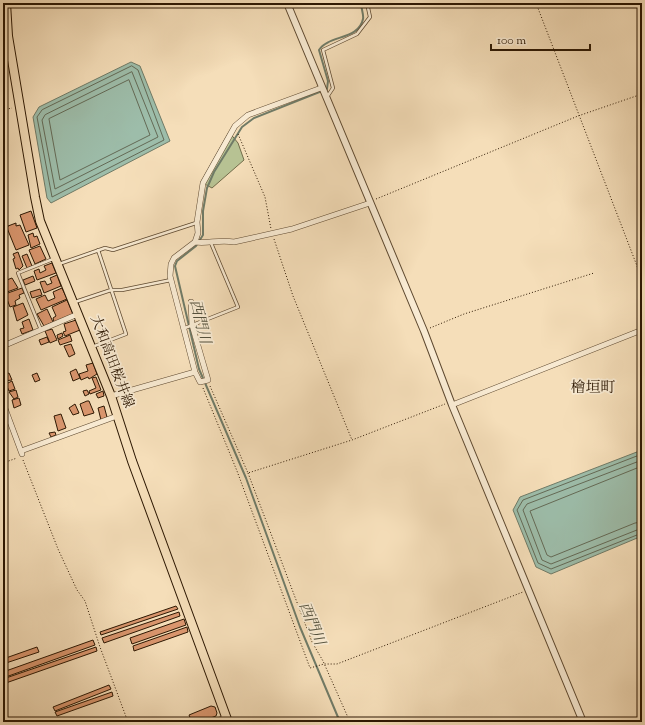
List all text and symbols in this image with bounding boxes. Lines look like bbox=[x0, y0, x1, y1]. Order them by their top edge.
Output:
scale bar bbox=[491, 26, 590, 52]
text: 100 m bbox=[497, 32, 526, 50]
water label: 西門川 bbox=[183, 298, 215, 348]
street label: 大和高田桜井線 bbox=[84, 313, 138, 411]
district label: 檜垣町 bbox=[570, 378, 616, 399]
water label: 西門川 bbox=[293, 599, 330, 651]

